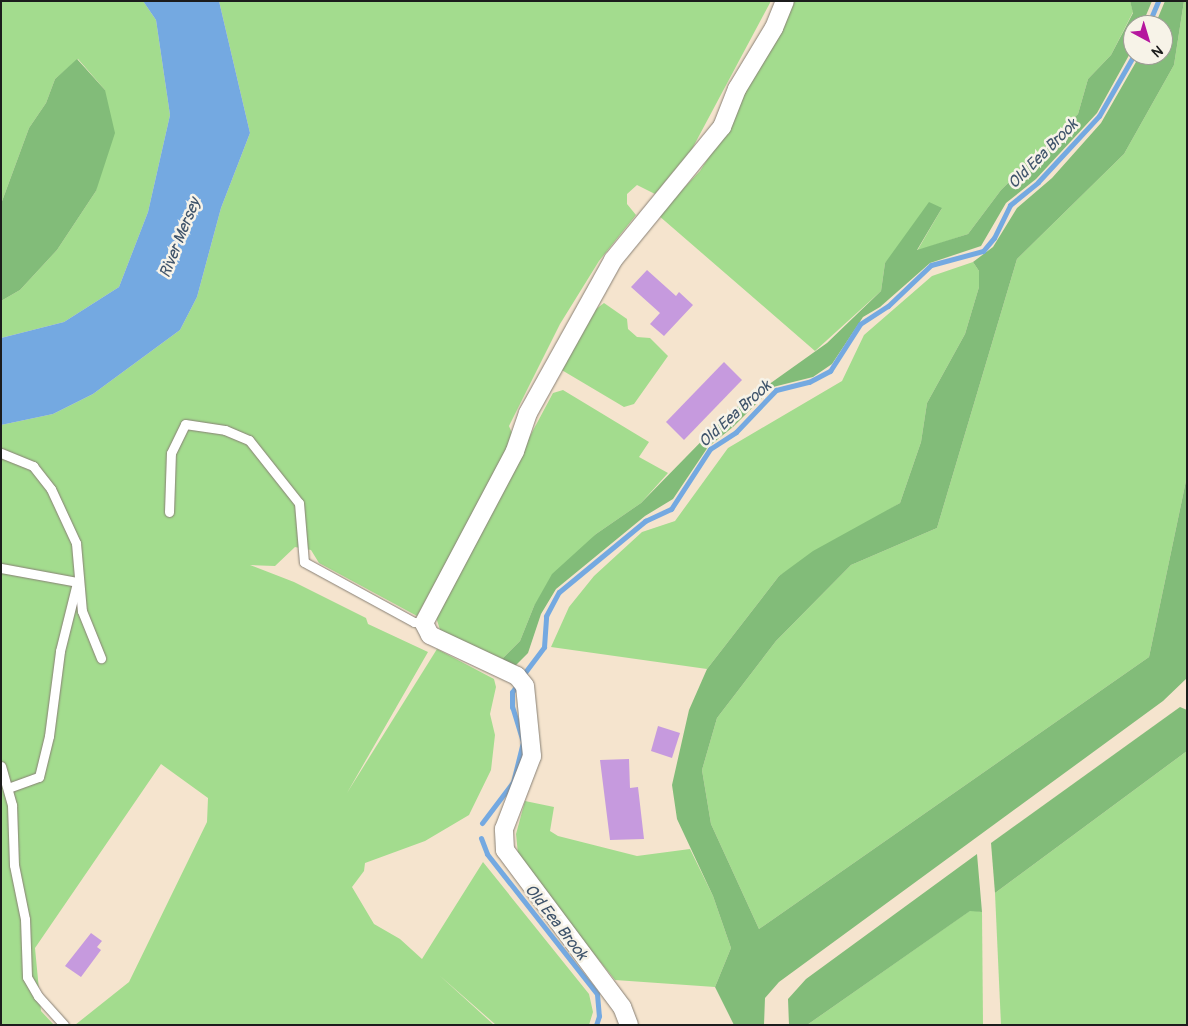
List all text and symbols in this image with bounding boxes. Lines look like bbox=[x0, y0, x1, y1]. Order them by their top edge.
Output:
north arrow bbox=[1123, 15, 1173, 65]
text: N bbox=[1148, 42, 1166, 61]
water label: Old Eea Brook bbox=[1004, 115, 1082, 193]
water label: River Mersey bbox=[155, 196, 205, 280]
water label: Old Eea Brook bbox=[695, 377, 775, 451]
water label: Old Eea Brook bbox=[521, 880, 591, 964]

